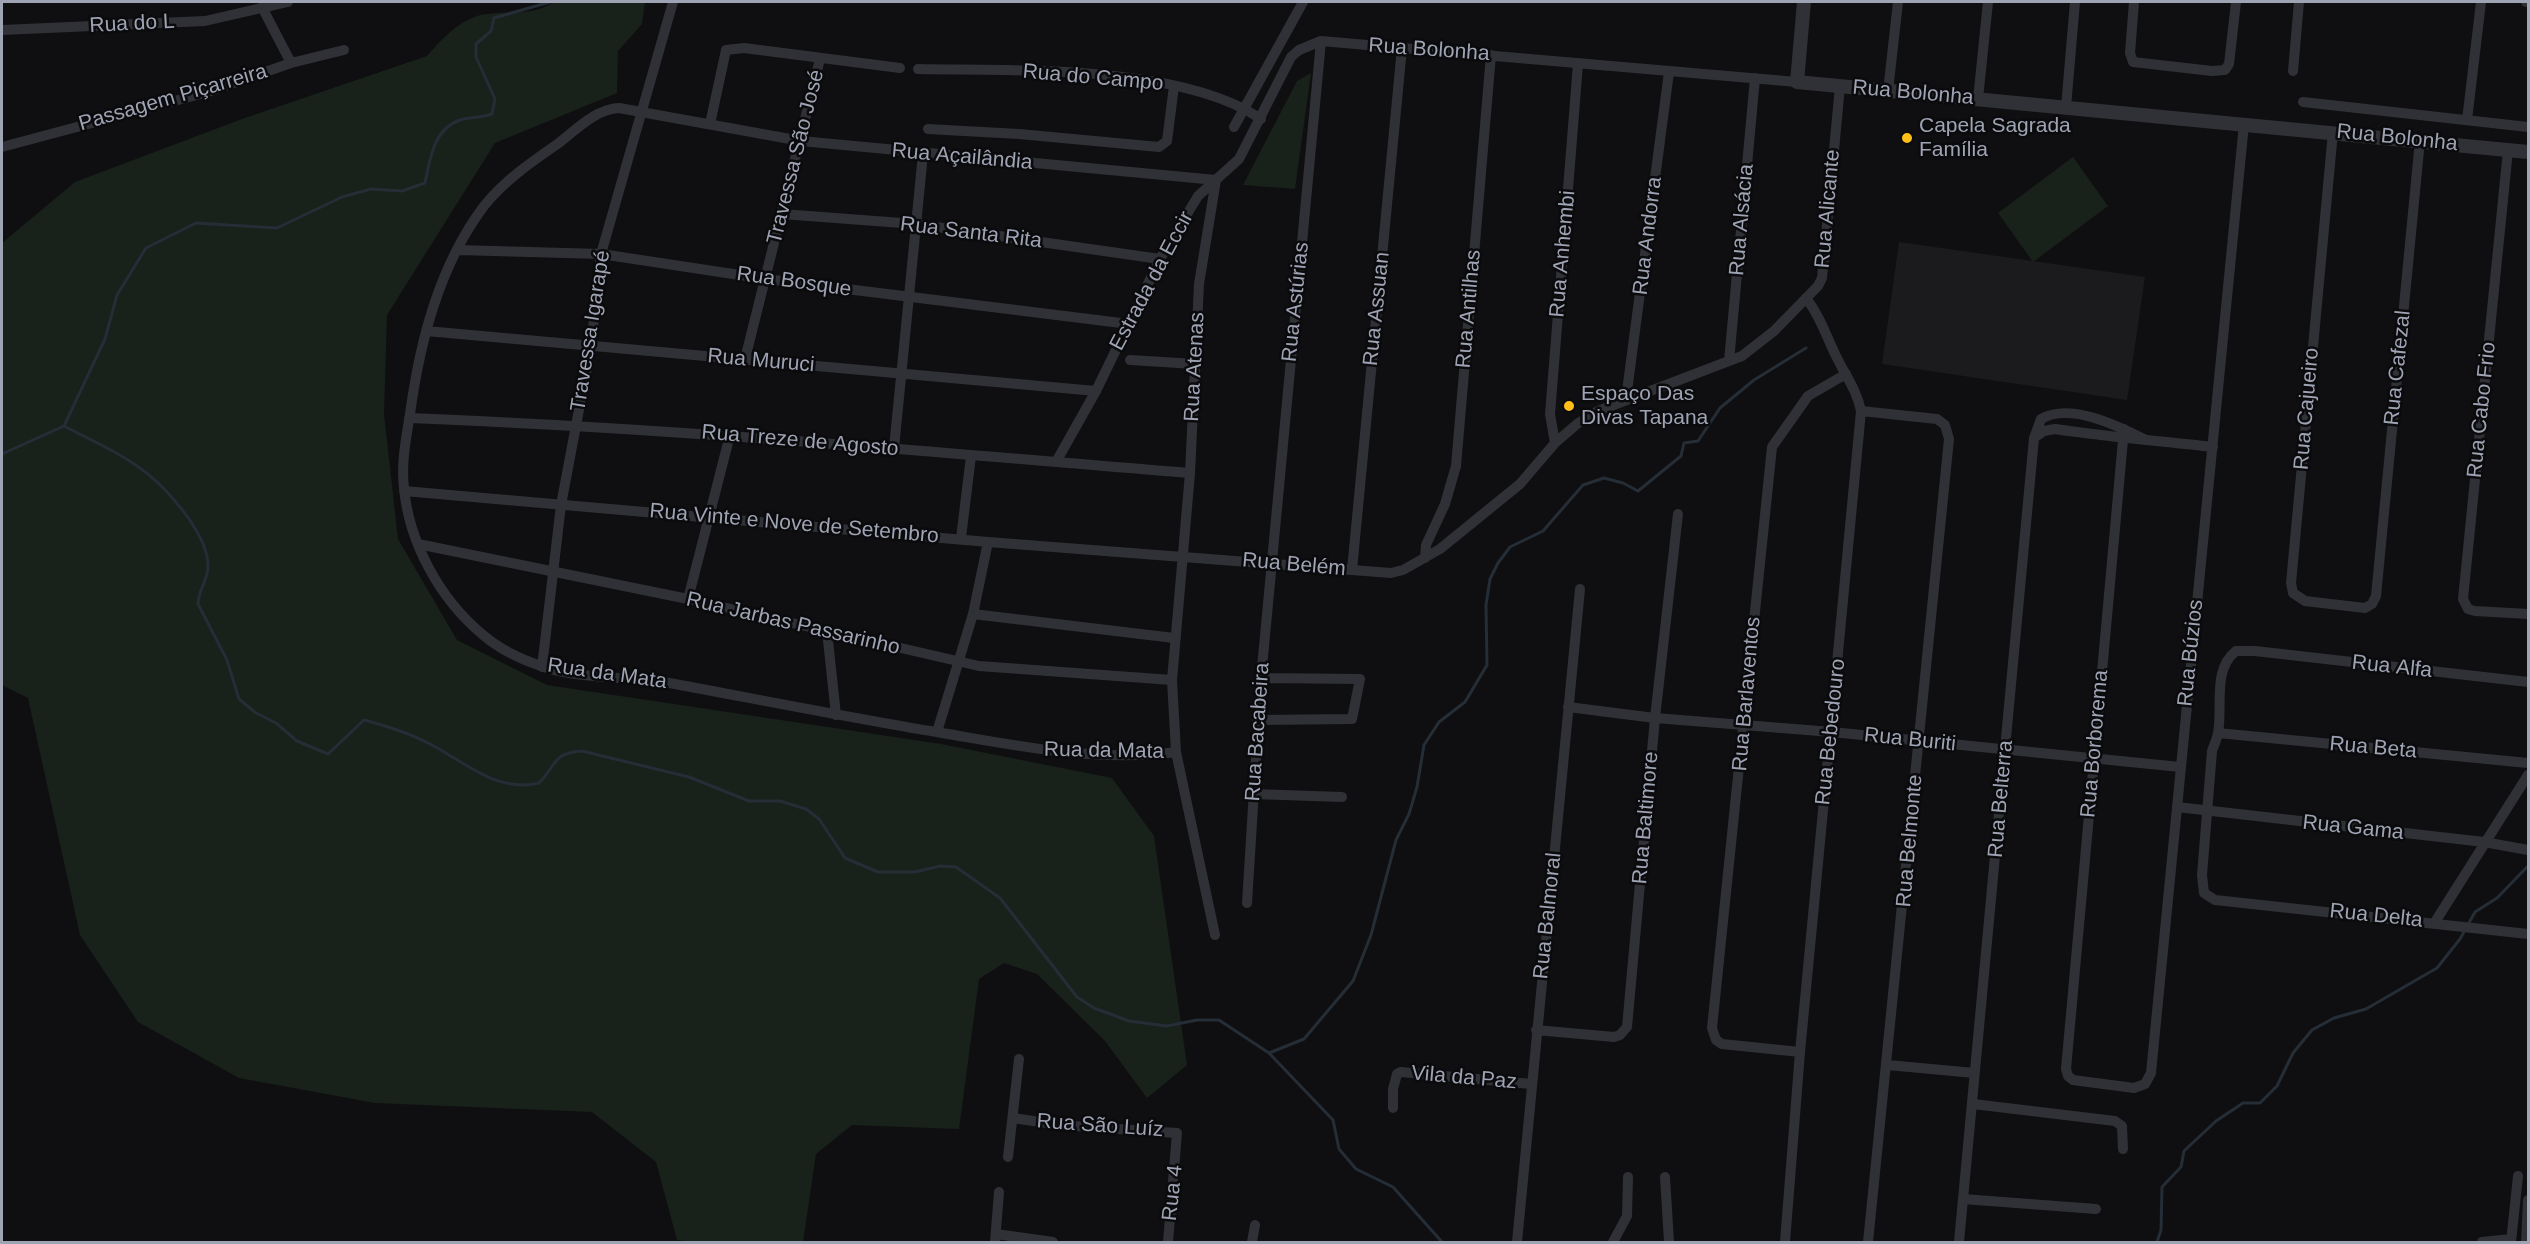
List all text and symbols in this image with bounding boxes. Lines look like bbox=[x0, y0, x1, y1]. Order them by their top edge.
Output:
street label: Rua do L bbox=[89, 9, 175, 39]
street label: Rua Bolonha bbox=[1368, 33, 1490, 67]
street label: Passagem Piçarreira bbox=[76, 59, 270, 137]
street label: Rua do Campo bbox=[1022, 59, 1164, 97]
street label: Travessa São José bbox=[762, 67, 830, 247]
street label: Rua Bolonha bbox=[1851, 75, 1975, 111]
place label: Capela Sagrada Família bbox=[1919, 113, 2071, 163]
street label: Rua Bolonha bbox=[2335, 119, 2459, 157]
marker: Capela Sagrada Família bbox=[1900, 131, 1914, 145]
street label: Rua Açailândia bbox=[891, 138, 1033, 176]
street label: Rua Alicante bbox=[1810, 149, 1846, 269]
street label: Rua Alsácia bbox=[1725, 163, 1759, 277]
street label: Rua Andorra bbox=[1628, 175, 1668, 297]
street label: Rua Anhembi bbox=[1545, 190, 1581, 318]
street label: Estrada da Eccir bbox=[1105, 207, 1199, 355]
street label: Rua Santa Rita bbox=[899, 212, 1043, 254]
street label: Rua Astúrias bbox=[1277, 241, 1315, 363]
street label: Travessa Igarapé bbox=[566, 249, 616, 413]
street label: Rua Antilhas bbox=[1451, 249, 1487, 369]
street label: Rua Assuan bbox=[1358, 251, 1396, 367]
street label: Rua Bosque bbox=[735, 261, 853, 303]
street label: Rua Cafezal bbox=[2379, 309, 2417, 427]
street label: Rua Atenas bbox=[1180, 312, 1210, 422]
street label: Rua Cabo Frio bbox=[2462, 341, 2502, 479]
street label: Rua Muruci bbox=[706, 344, 816, 378]
street label: Rua Cajueiro bbox=[2289, 347, 2325, 471]
place label: Espaço Das Divas Tapana bbox=[1581, 381, 1708, 431]
marker: Espaço Das Divas Tapana bbox=[1562, 399, 1576, 413]
street label: Rua Treze de Agosto bbox=[700, 420, 900, 462]
street label: Rua Vinte e Nove de Setembro bbox=[648, 499, 940, 549]
street label: Rua Belém bbox=[1241, 548, 1347, 582]
street label: Rua Jarbas Passarinho bbox=[684, 587, 902, 661]
street label: Rua Búzios bbox=[2173, 598, 2209, 708]
street label: Rua Barlaventos bbox=[1728, 616, 1766, 772]
street label: Rua Alfa bbox=[2351, 650, 2433, 684]
street label: Rua da Mata bbox=[546, 653, 668, 695]
street label: Rua Bebedouro bbox=[1811, 658, 1851, 806]
street label: Rua Bacabeira bbox=[1241, 662, 1275, 802]
street label: Rua Borborema bbox=[2076, 669, 2114, 819]
street label: Rua Buriti bbox=[1863, 723, 1957, 757]
street label: Rua Beta bbox=[2328, 732, 2418, 764]
street label: Rua da Mata bbox=[1044, 737, 1164, 765]
street label: Rua Belterra bbox=[1983, 739, 2019, 859]
street label: Rua Baltimore bbox=[1628, 751, 1664, 885]
street label: Rua Belmonte bbox=[1892, 774, 1928, 908]
street label: Rua Gama bbox=[2301, 810, 2405, 846]
street label: Rua Balmoral bbox=[1529, 851, 1567, 981]
street label: Rua Delta bbox=[2328, 899, 2424, 933]
street label: Vila da Paz bbox=[1410, 1061, 1518, 1095]
street label: Rua São Luíz bbox=[1036, 1109, 1164, 1143]
street label: Rua 4 bbox=[1158, 1164, 1188, 1222]

